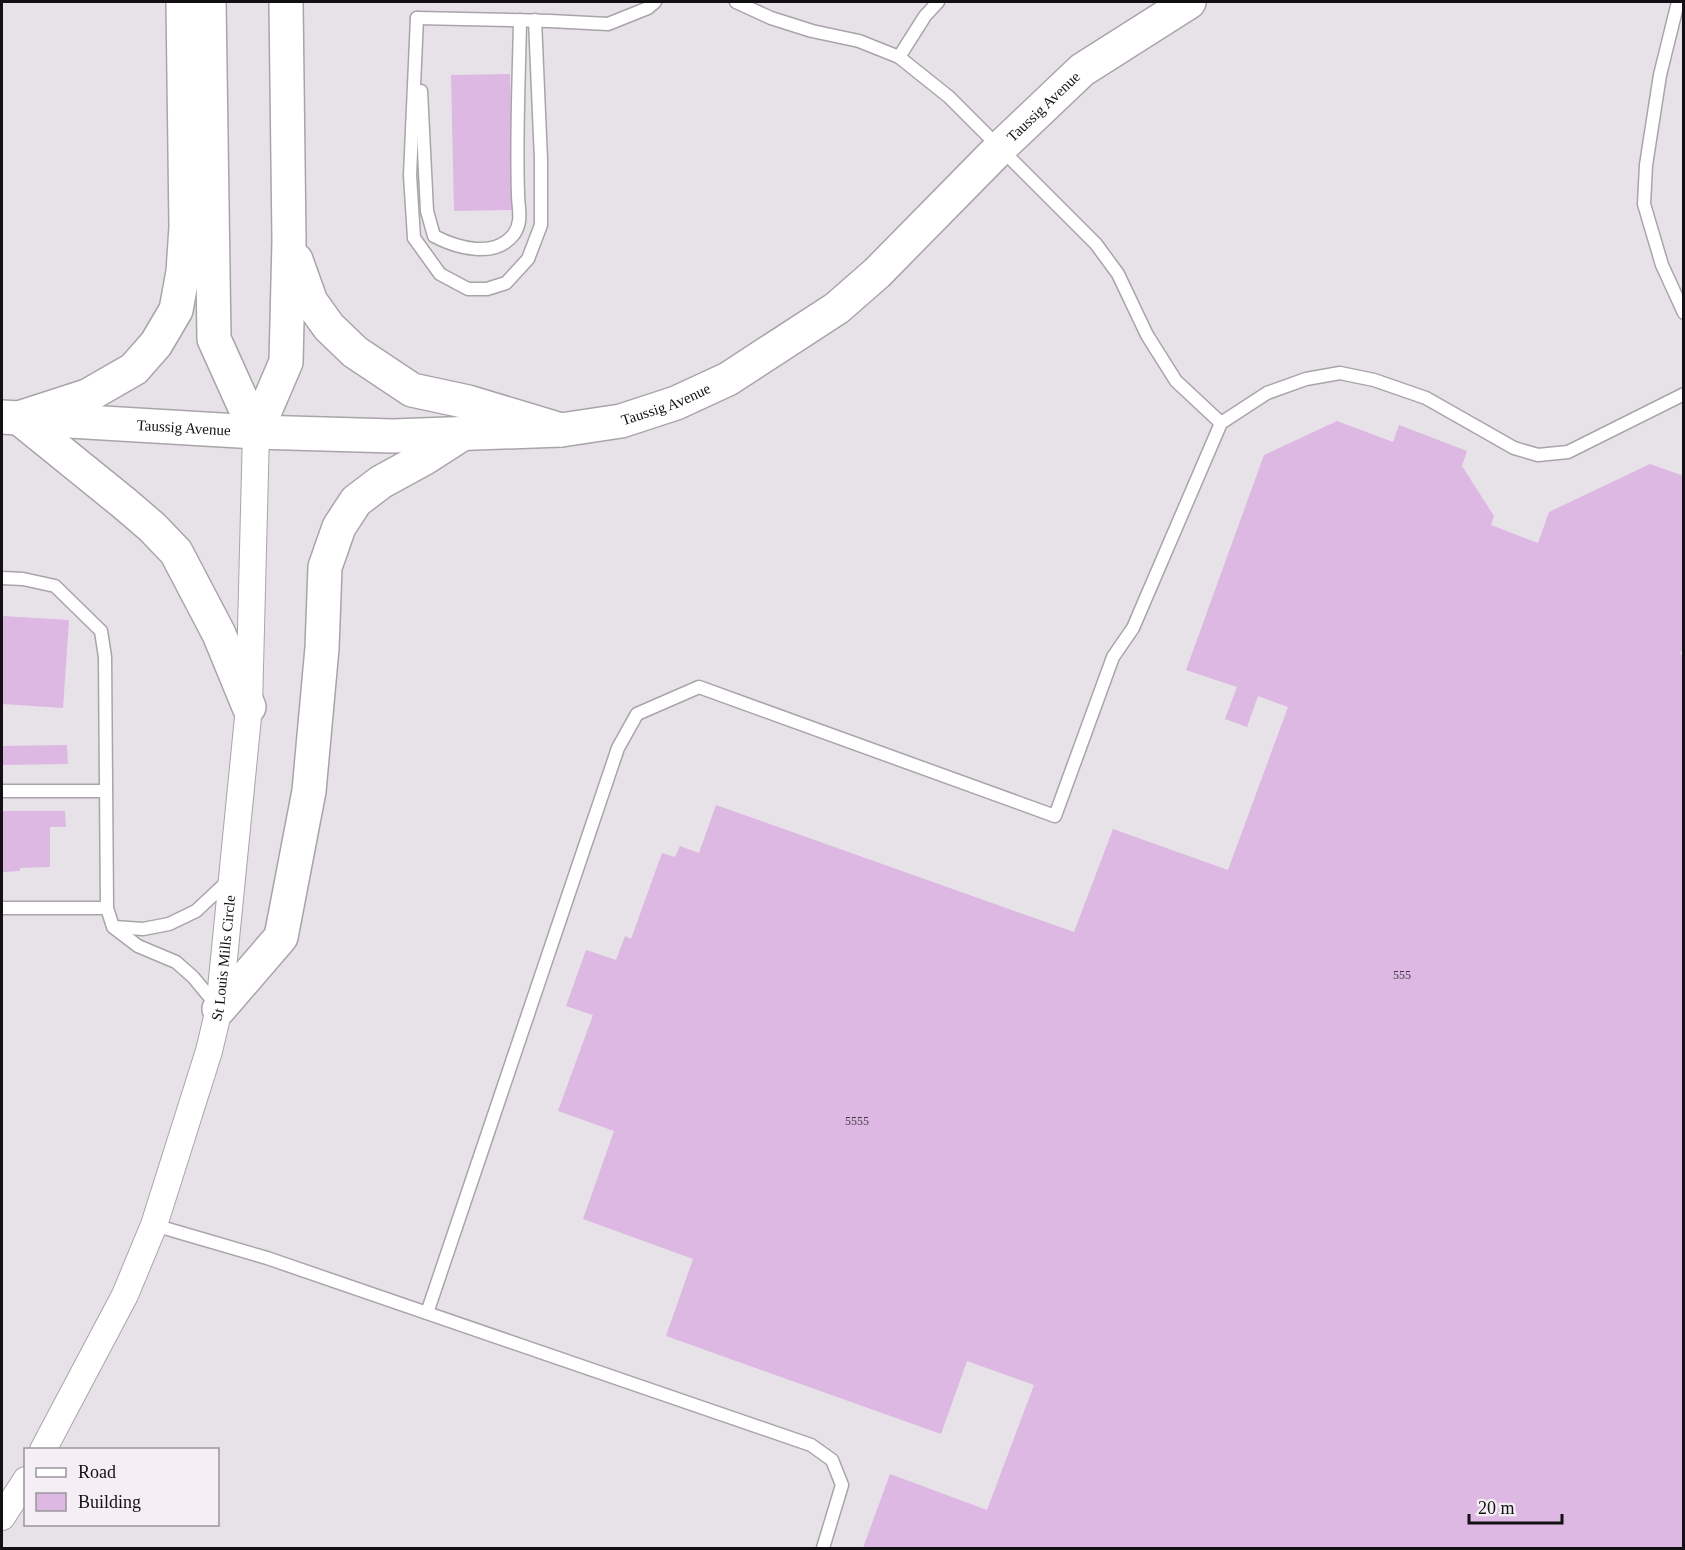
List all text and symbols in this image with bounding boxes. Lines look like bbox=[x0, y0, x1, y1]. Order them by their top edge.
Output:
street label: Taussig Avenue bbox=[1004, 68, 1083, 145]
street label: Taussig Avenue bbox=[619, 380, 713, 428]
street label: Taussig Avenue bbox=[136, 417, 231, 439]
street label: St Louis Mills Circle bbox=[208, 894, 238, 1022]
house number: 555 bbox=[1393, 968, 1411, 982]
house number: 5555 bbox=[845, 1114, 869, 1128]
legend bbox=[24, 1448, 219, 1526]
text: Road bbox=[78, 1462, 116, 1482]
scale bar bbox=[1469, 1487, 1562, 1525]
text: Building bbox=[78, 1492, 141, 1512]
text: 20 m bbox=[1478, 1498, 1515, 1518]

